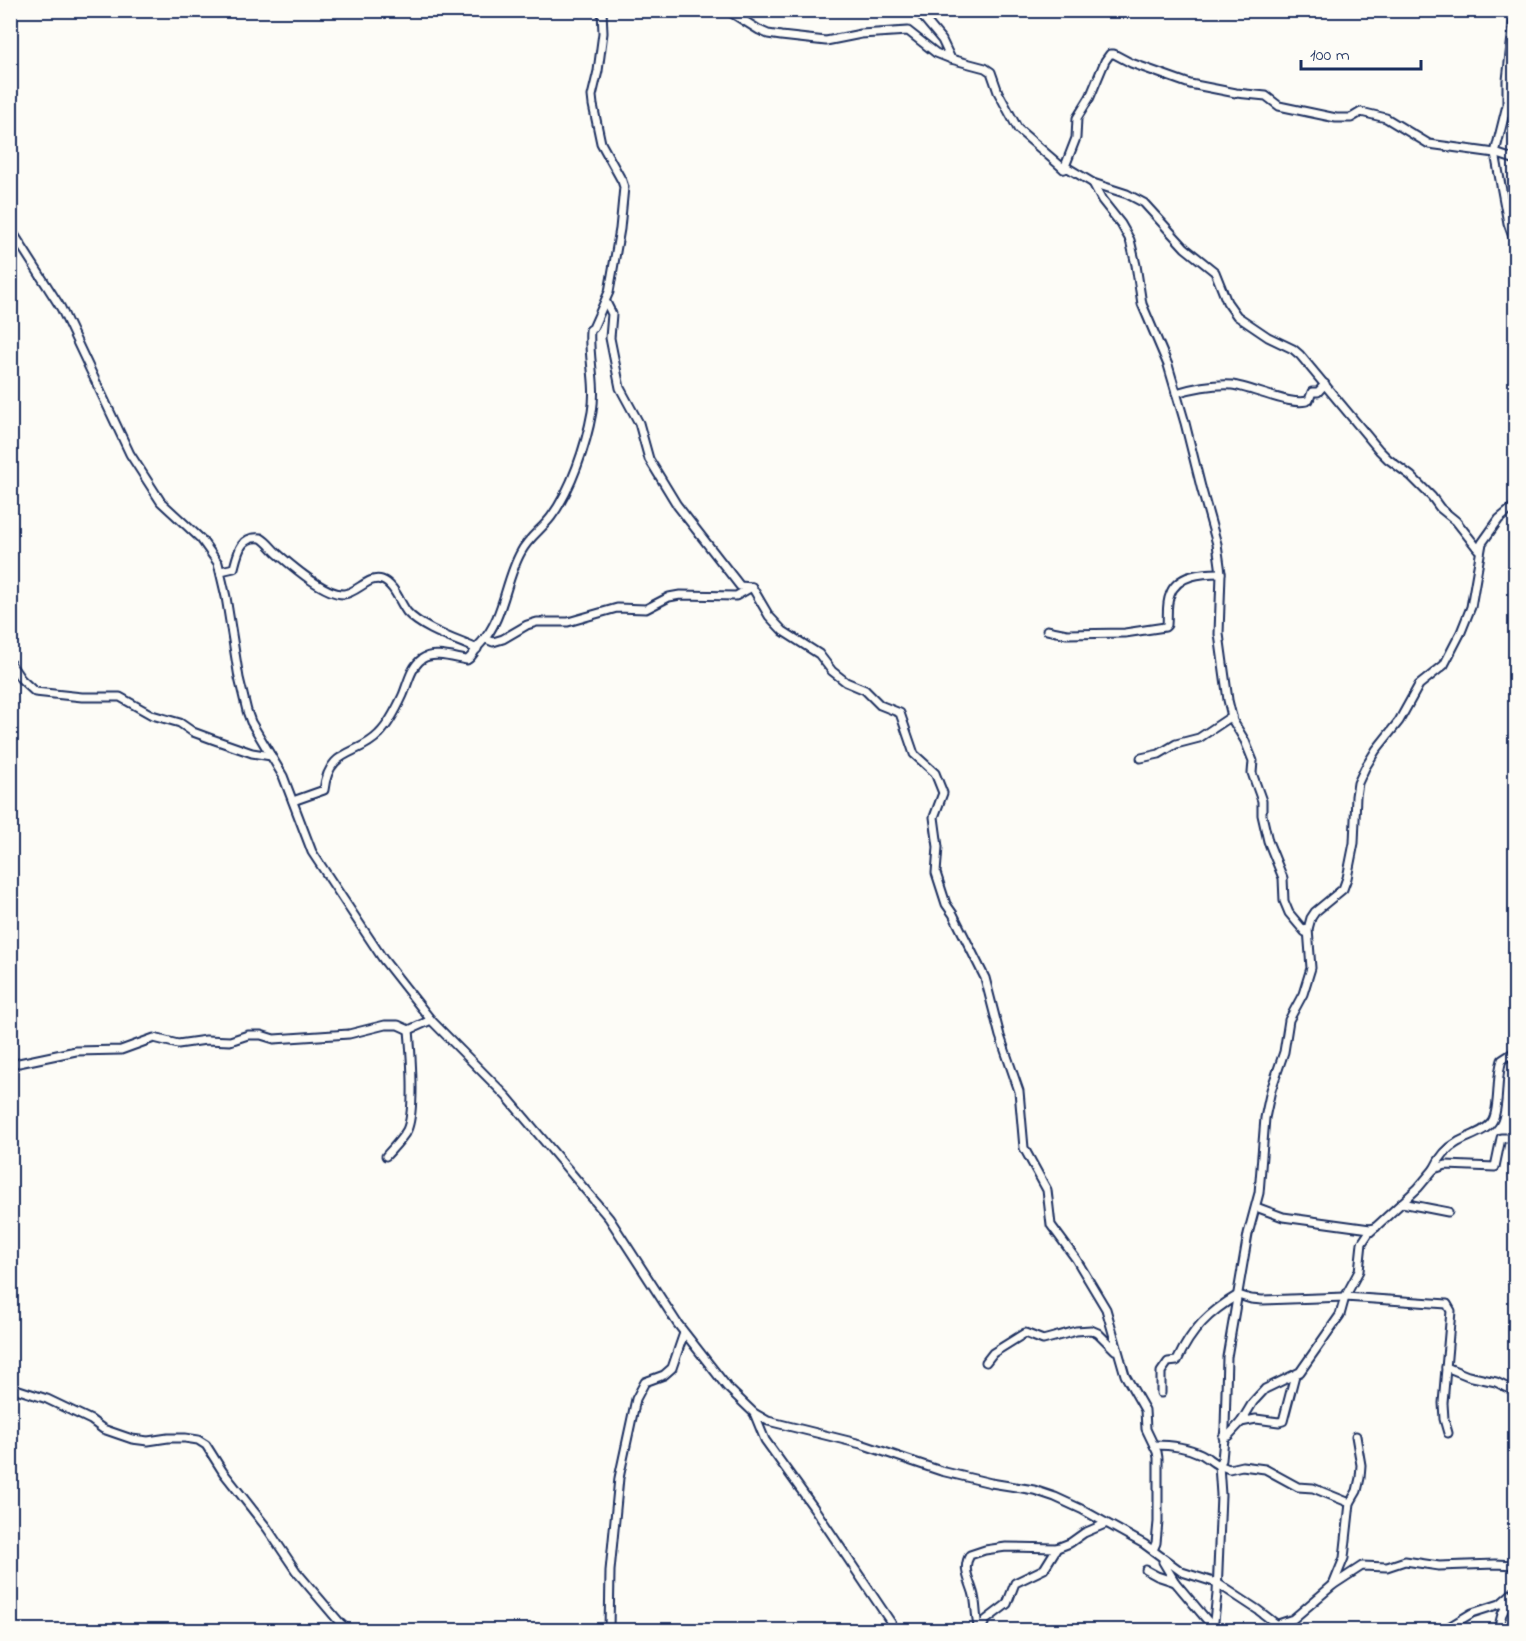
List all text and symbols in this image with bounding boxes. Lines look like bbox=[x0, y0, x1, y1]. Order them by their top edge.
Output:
scale bar bbox=[1301, 33, 1421, 71]
text: 100 m bbox=[1310, 43, 1350, 69]

